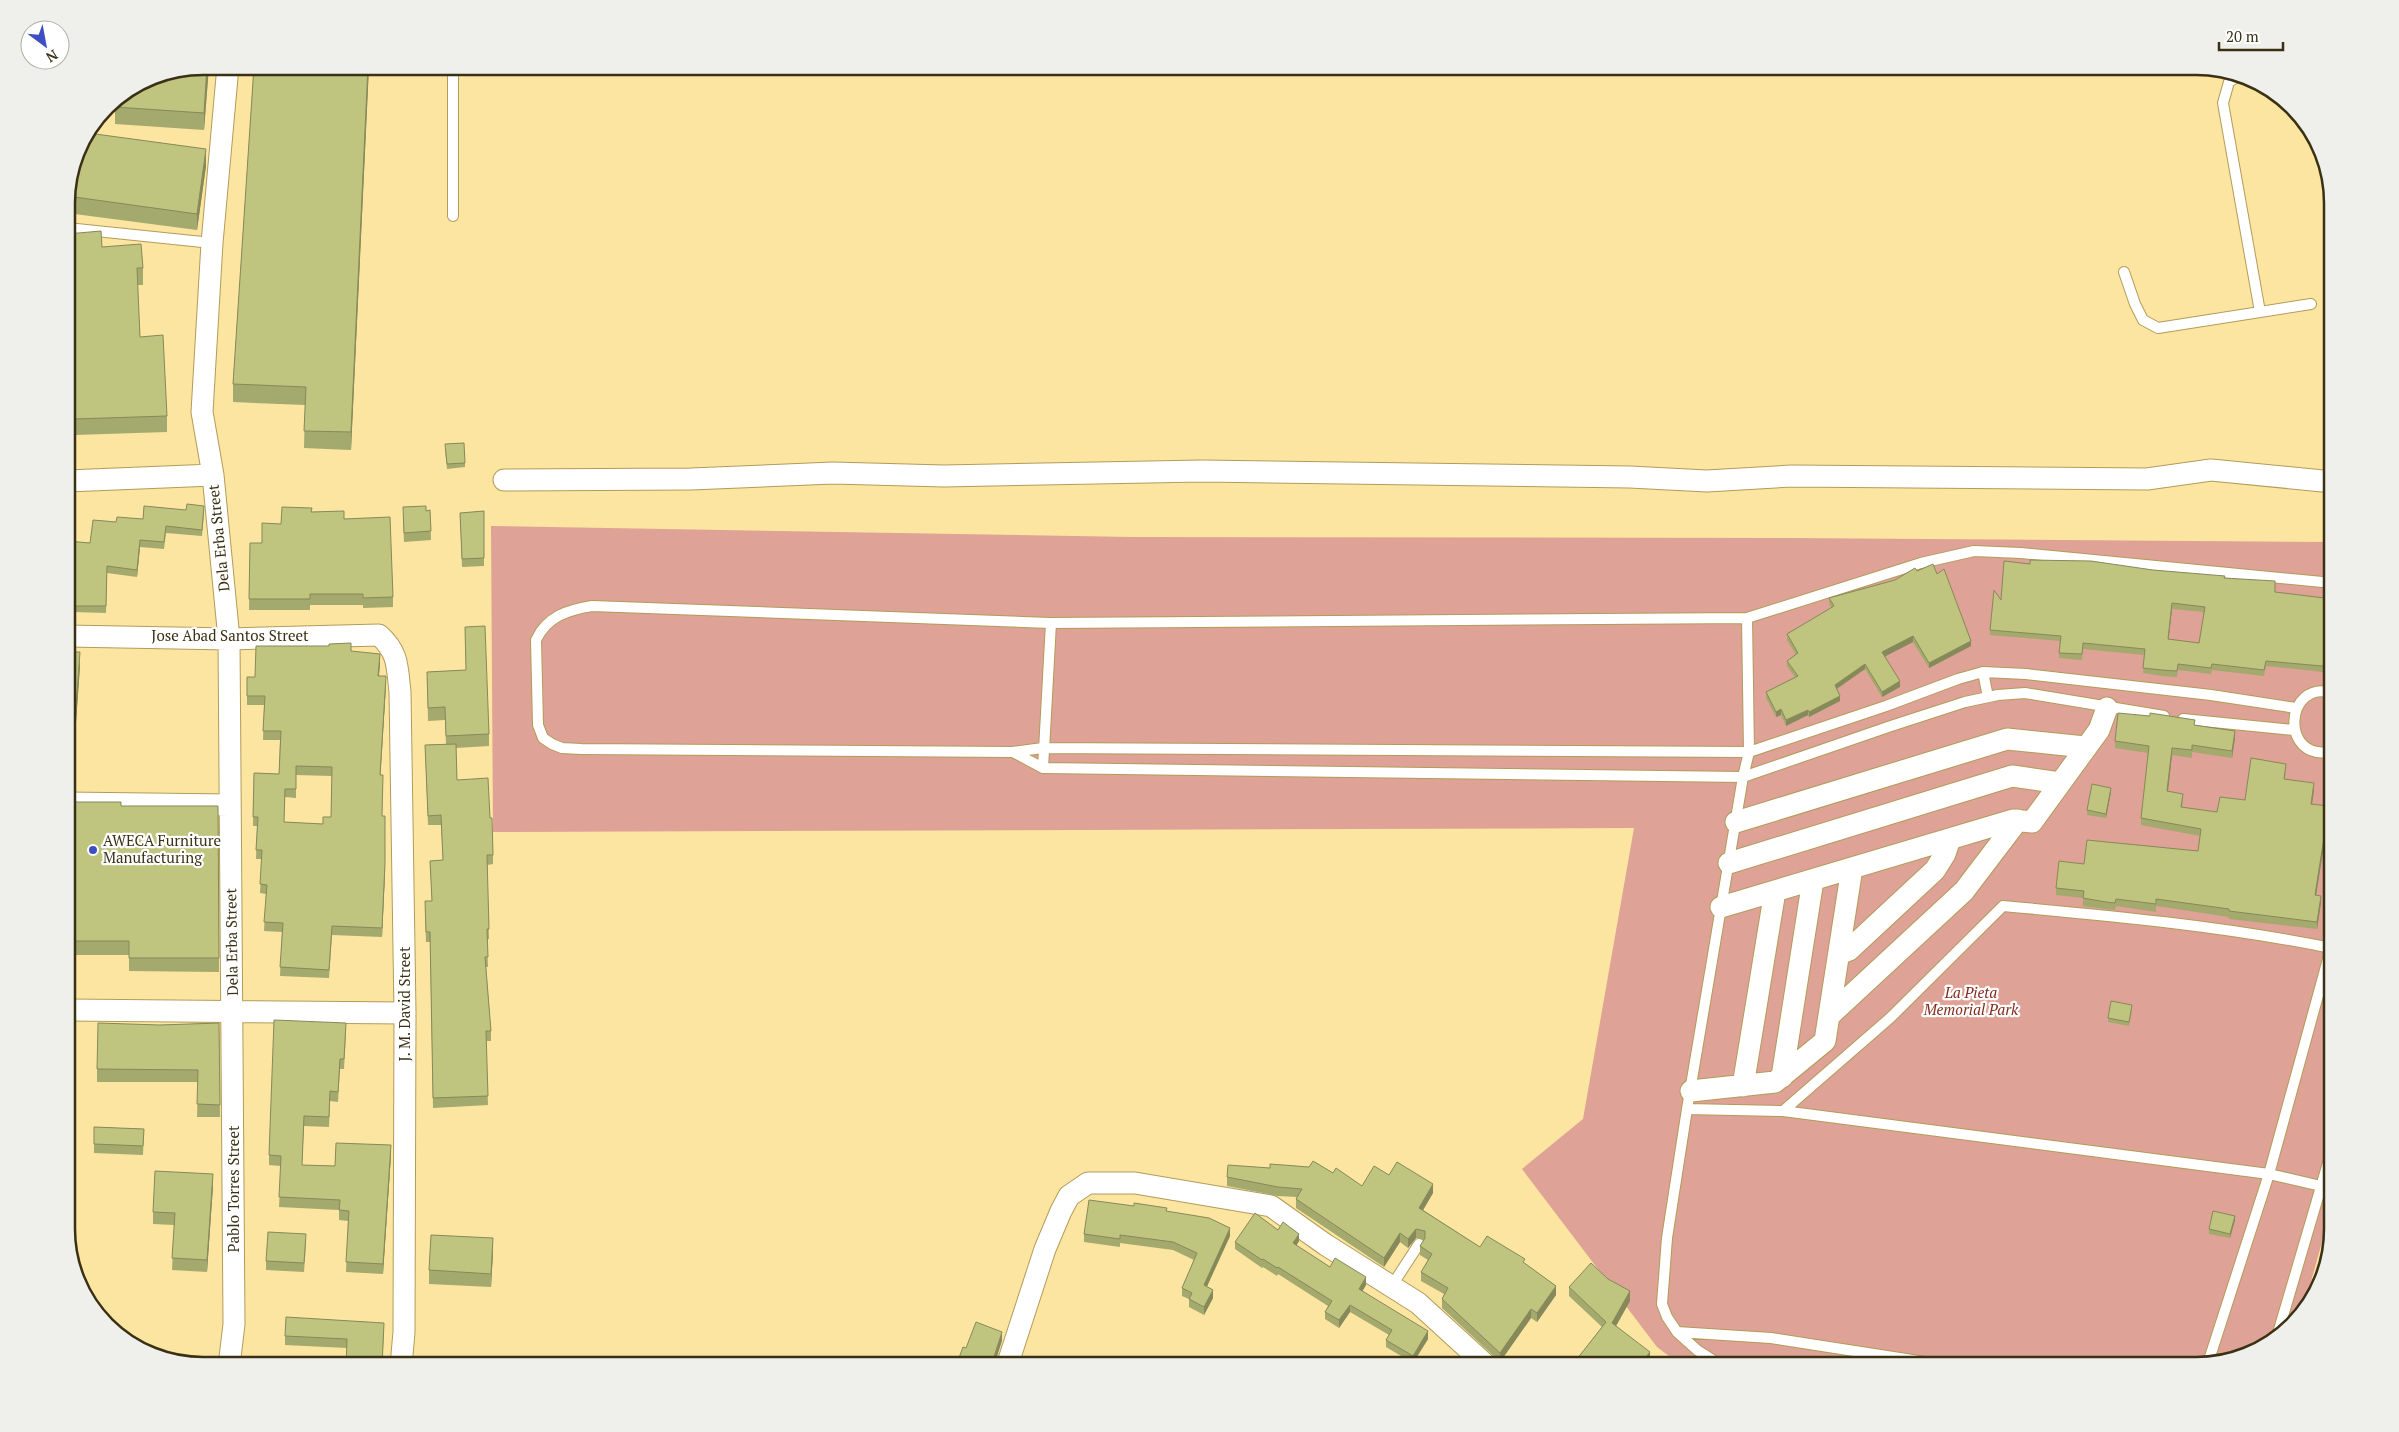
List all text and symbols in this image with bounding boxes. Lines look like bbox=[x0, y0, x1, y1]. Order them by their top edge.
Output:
north arrow bbox=[20, 20, 70, 70]
scale bar bbox=[2219, 20, 2283, 52]
text: 20 m bbox=[2226, 26, 2259, 46]
text: N bbox=[42, 46, 62, 68]
street label: Dela Erba Street bbox=[202, 483, 234, 593]
street label: Jose Abad Santos Street bbox=[151, 625, 309, 645]
place label: AWECA Furniture Manufacturing bbox=[103, 830, 221, 867]
marker: AWECA Furniture Manufacturing bbox=[87, 844, 99, 856]
street label: Dela Erba Street bbox=[220, 888, 242, 996]
street label: J. M. David Street bbox=[394, 946, 414, 1061]
park label: La Pieta Memorial Park bbox=[1923, 982, 2019, 1019]
street label: Pablo Torres Street bbox=[223, 1125, 243, 1253]

